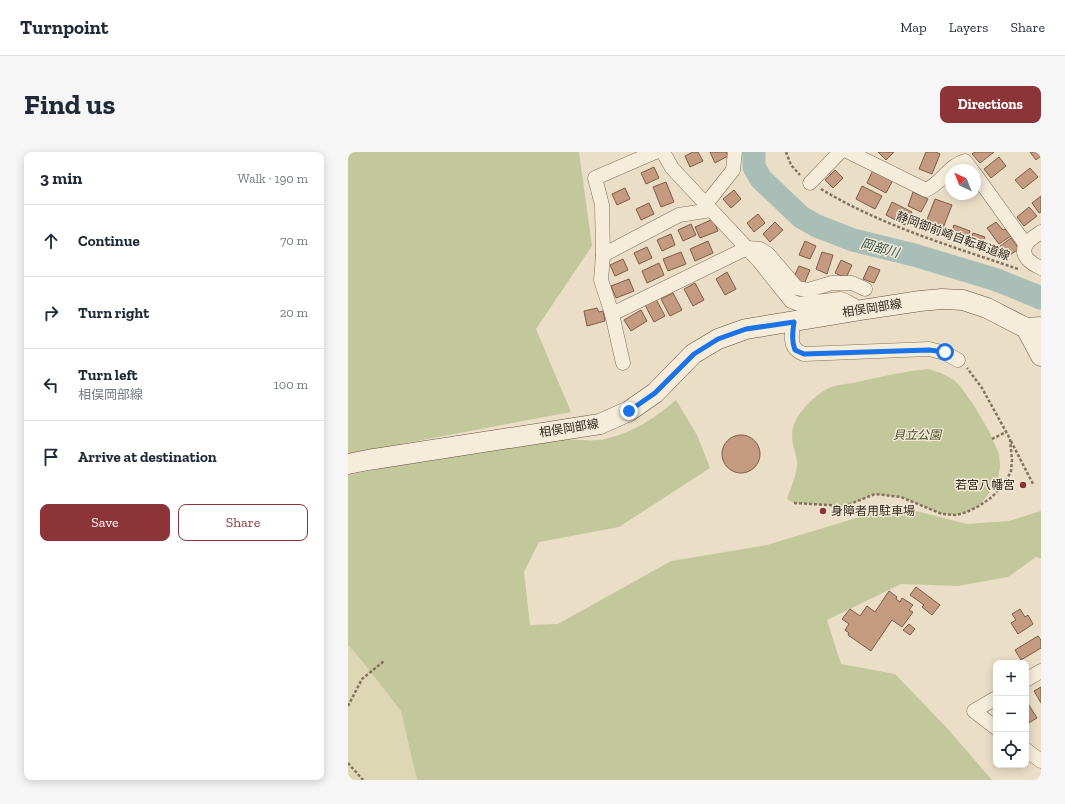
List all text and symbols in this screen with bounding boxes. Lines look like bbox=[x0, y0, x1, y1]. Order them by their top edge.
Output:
text: Turnpoint bbox=[20, 16, 108, 39]
text: Map bbox=[900, 19, 927, 36]
text: Layers bbox=[949, 19, 988, 36]
text: Share bbox=[1010, 19, 1045, 36]
button: Directions bbox=[940, 86, 1041, 123]
text: Find us bbox=[24, 88, 115, 121]
north arrow bbox=[945, 164, 981, 200]
text: 3 min bbox=[40, 168, 82, 188]
text: Walk · 190 m bbox=[238, 171, 308, 186]
street label: 静岡御前崎自転車道線 bbox=[894, 209, 1012, 263]
icon: ahead bbox=[40, 230, 62, 252]
text: Continue bbox=[78, 232, 140, 250]
text: 70 m bbox=[280, 233, 308, 248]
water label: 岡部川 bbox=[859, 236, 903, 261]
street label: 相俣岡部線 bbox=[841, 296, 903, 320]
icon: right bbox=[40, 302, 62, 324]
text: Turn right bbox=[78, 304, 149, 322]
text: 20 m bbox=[280, 305, 308, 320]
route start bbox=[936, 343, 954, 361]
text: Turn left bbox=[78, 366, 138, 384]
icon: left bbox=[40, 374, 62, 396]
text: 100 m bbox=[274, 377, 308, 392]
text: 相俣岡部線 bbox=[78, 387, 143, 402]
route end bbox=[620, 402, 638, 420]
street label: 相俣岡部線 bbox=[538, 416, 600, 440]
park label: 貝立公園 bbox=[893, 428, 943, 442]
icon: arrive bbox=[40, 446, 62, 468]
text: Arrive at destination bbox=[78, 448, 217, 466]
place label: 若宮八幡宮 bbox=[955, 478, 1015, 492]
marker: 若宮八幡宮 bbox=[1018, 480, 1028, 490]
button: Save bbox=[40, 504, 170, 541]
button: Share bbox=[178, 504, 308, 541]
place label: 身障者用駐車場 bbox=[831, 504, 915, 518]
marker: 身障者用駐車場 bbox=[818, 506, 828, 516]
map controls bbox=[993, 660, 1029, 768]
button: + bbox=[993, 660, 1029, 696]
button: − bbox=[993, 696, 1029, 732]
button: locate bbox=[993, 732, 1029, 768]

